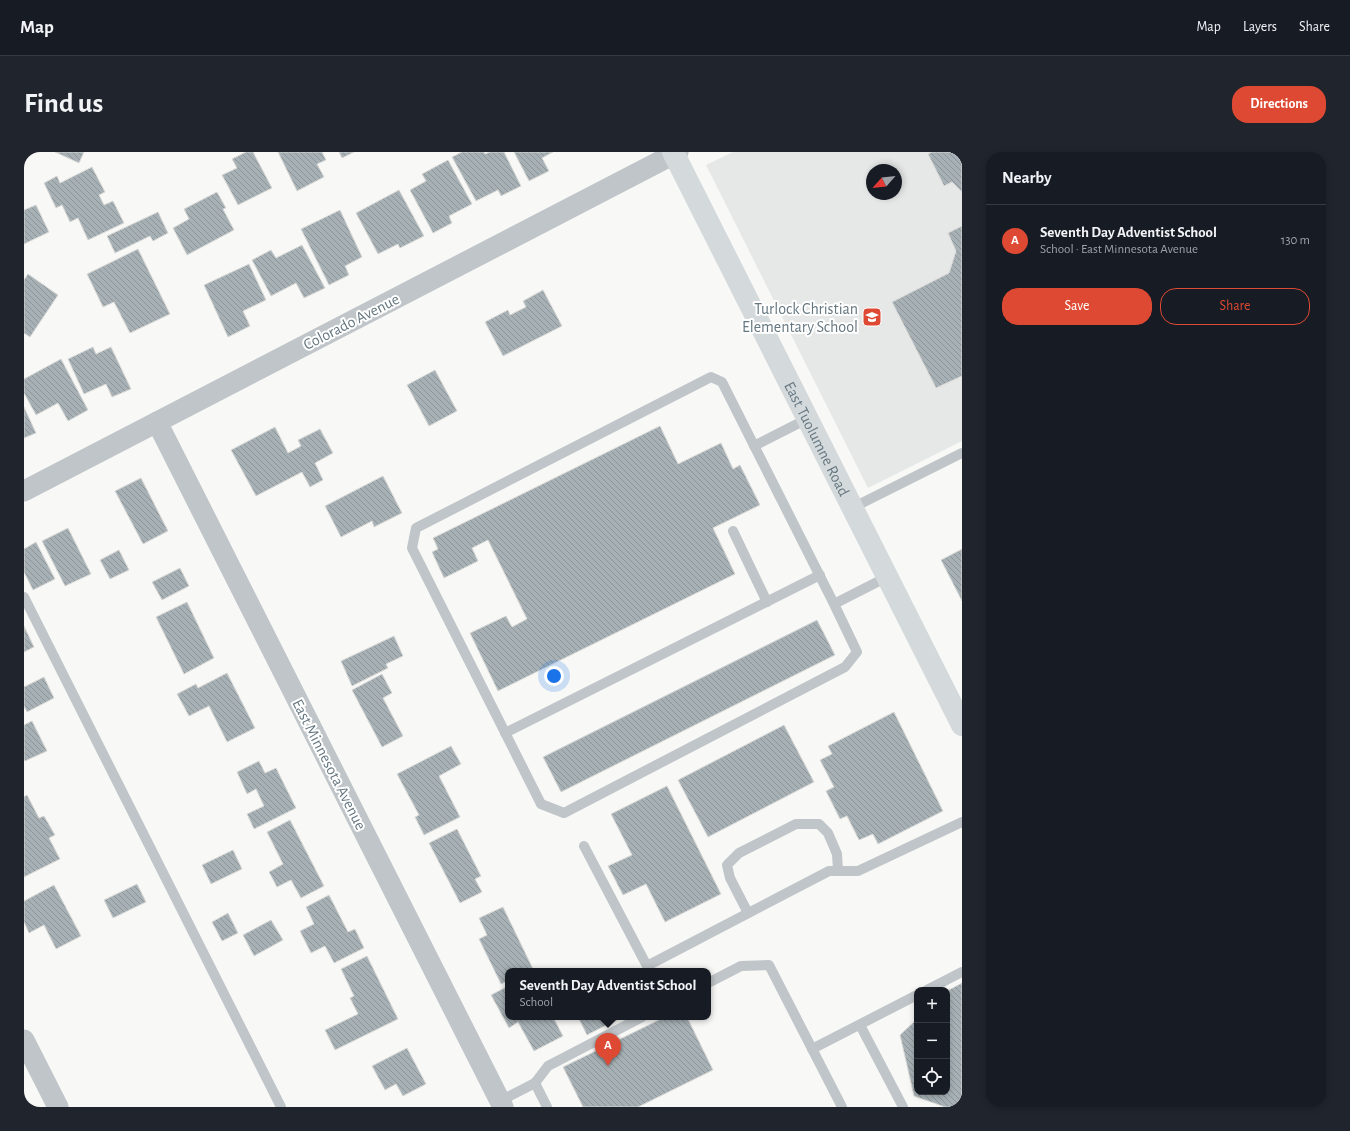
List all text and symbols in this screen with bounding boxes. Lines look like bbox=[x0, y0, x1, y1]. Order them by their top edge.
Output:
text: Map bbox=[20, 18, 54, 37]
text: Map bbox=[1196, 20, 1221, 34]
text: Layers bbox=[1243, 20, 1277, 34]
text: Share bbox=[1299, 20, 1330, 34]
button: Directions bbox=[1232, 86, 1326, 123]
text: Find us bbox=[24, 90, 103, 118]
north arrow bbox=[866, 164, 902, 200]
text: Nearby bbox=[1002, 169, 1052, 186]
text: Seventh Day Adventist School bbox=[1040, 225, 1217, 240]
text: A bbox=[1011, 234, 1019, 247]
text: 130 m bbox=[1281, 234, 1310, 247]
text: School · East Minnesota Avenue bbox=[1040, 243, 1198, 256]
button: Save bbox=[1002, 288, 1152, 325]
button: Share bbox=[1160, 288, 1310, 325]
street label: Colorado Avenue bbox=[301, 291, 402, 353]
place label: Turlock Christian Elementary School bbox=[742, 301, 858, 336]
school or university icon: Turlock Christian Elementary School bbox=[861, 306, 883, 328]
street label: East Tuolumne Road bbox=[781, 379, 852, 499]
your location bbox=[544, 666, 564, 686]
street label: East Minnesota Avenue bbox=[289, 697, 369, 832]
popup bbox=[505, 968, 711, 1020]
text: Seventh Day Adventist School bbox=[520, 978, 696, 993]
map controls bbox=[914, 987, 950, 1095]
button: + bbox=[914, 987, 950, 1023]
text: School bbox=[520, 996, 553, 1009]
button: − bbox=[914, 1023, 950, 1059]
pin: A bbox=[595, 1033, 621, 1066]
button: locate bbox=[914, 1059, 950, 1095]

